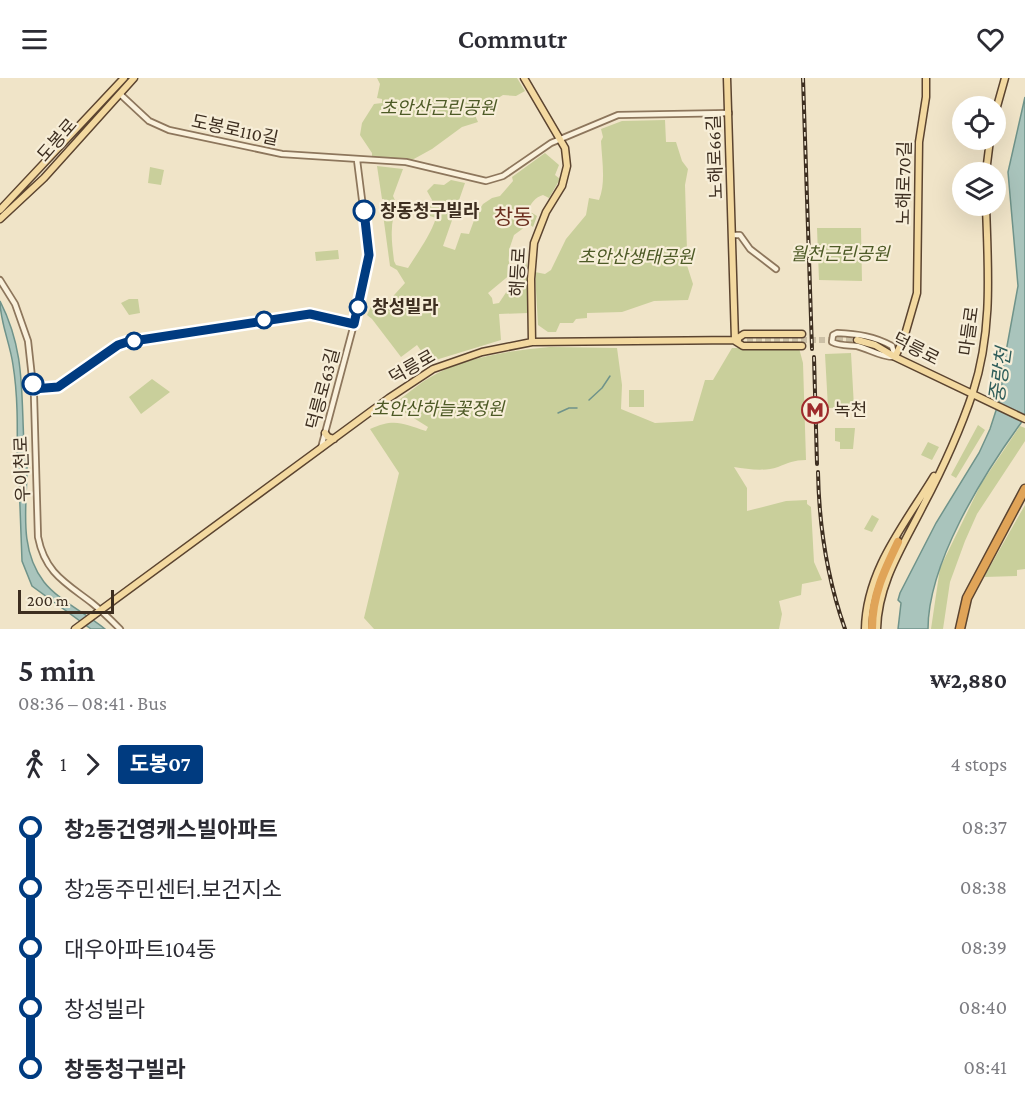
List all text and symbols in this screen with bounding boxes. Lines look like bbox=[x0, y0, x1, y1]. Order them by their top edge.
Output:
icon: menu bbox=[18, 23, 51, 56]
icon: heart bbox=[974, 23, 1007, 56]
text: Commutr bbox=[458, 24, 567, 54]
map controls bbox=[952, 96, 1006, 216]
button: locate bbox=[952, 96, 1006, 150]
park label: 초안산근린공원 bbox=[380, 98, 497, 118]
street label: 도봉로110길 bbox=[190, 111, 280, 149]
street label: 노해로66길 bbox=[704, 114, 726, 200]
street label: 도봉로 bbox=[33, 115, 81, 165]
street label: 노해로70길 bbox=[893, 141, 915, 225]
button: layers bbox=[952, 162, 1006, 216]
marker: 창동청구빌라 bbox=[353, 200, 375, 222]
place label: 창동청구빌라 bbox=[380, 201, 480, 221]
district label: 창동 bbox=[494, 205, 532, 229]
park label: 월천근린공원 bbox=[790, 244, 891, 264]
street label: 해등로 bbox=[507, 247, 529, 297]
park label: 초안산생태공원 bbox=[578, 247, 695, 267]
place label: 창성빌라 bbox=[372, 297, 439, 317]
marker: 창성빌라 bbox=[349, 298, 367, 316]
street label: 마들로 bbox=[956, 305, 982, 357]
unlabelled marker bbox=[255, 311, 273, 329]
street label: 덕릉로 bbox=[889, 329, 943, 369]
unlabelled marker bbox=[125, 332, 143, 350]
water label: 중랑천 bbox=[985, 344, 1015, 404]
street label: 덕릉로63길 bbox=[303, 346, 343, 432]
street label: 덕릉로 bbox=[385, 346, 439, 388]
unlabelled marker bbox=[22, 373, 44, 395]
metro station icon: 녹천 bbox=[800, 395, 830, 425]
park label: 초안산하늘꽃정원 bbox=[372, 399, 506, 419]
place label: 녹천 bbox=[834, 400, 867, 420]
street label: 우이천로 bbox=[11, 436, 33, 502]
scale bar bbox=[18, 587, 114, 614]
text: 200 m bbox=[27, 592, 69, 609]
text: 5 min bbox=[18, 651, 95, 688]
text: ₩2,880 bbox=[930, 668, 1007, 693]
text: 08:36 – 08:41 · Bus bbox=[18, 692, 167, 714]
icon: walk bbox=[18, 748, 51, 781]
icon: forward bbox=[76, 748, 109, 781]
text: 도봉07 bbox=[130, 752, 191, 776]
text: 1 bbox=[60, 753, 67, 775]
text: 4 stops bbox=[950, 753, 1007, 775]
text: 08:37 bbox=[962, 816, 1007, 838]
text: 창2동건영캐스빌아파트 bbox=[64, 817, 278, 842]
text: 08:38 bbox=[960, 876, 1007, 898]
text: 창2동주민센터.보건지소 bbox=[64, 877, 282, 902]
text: 08:39 bbox=[961, 936, 1007, 958]
text: 대우아파트104동 bbox=[64, 937, 216, 962]
text: 08:40 bbox=[959, 996, 1007, 1018]
text: 창성빌라 bbox=[64, 997, 145, 1022]
text: 08:41 bbox=[964, 1056, 1007, 1078]
text: 창동청구빌라 bbox=[64, 1057, 185, 1082]

